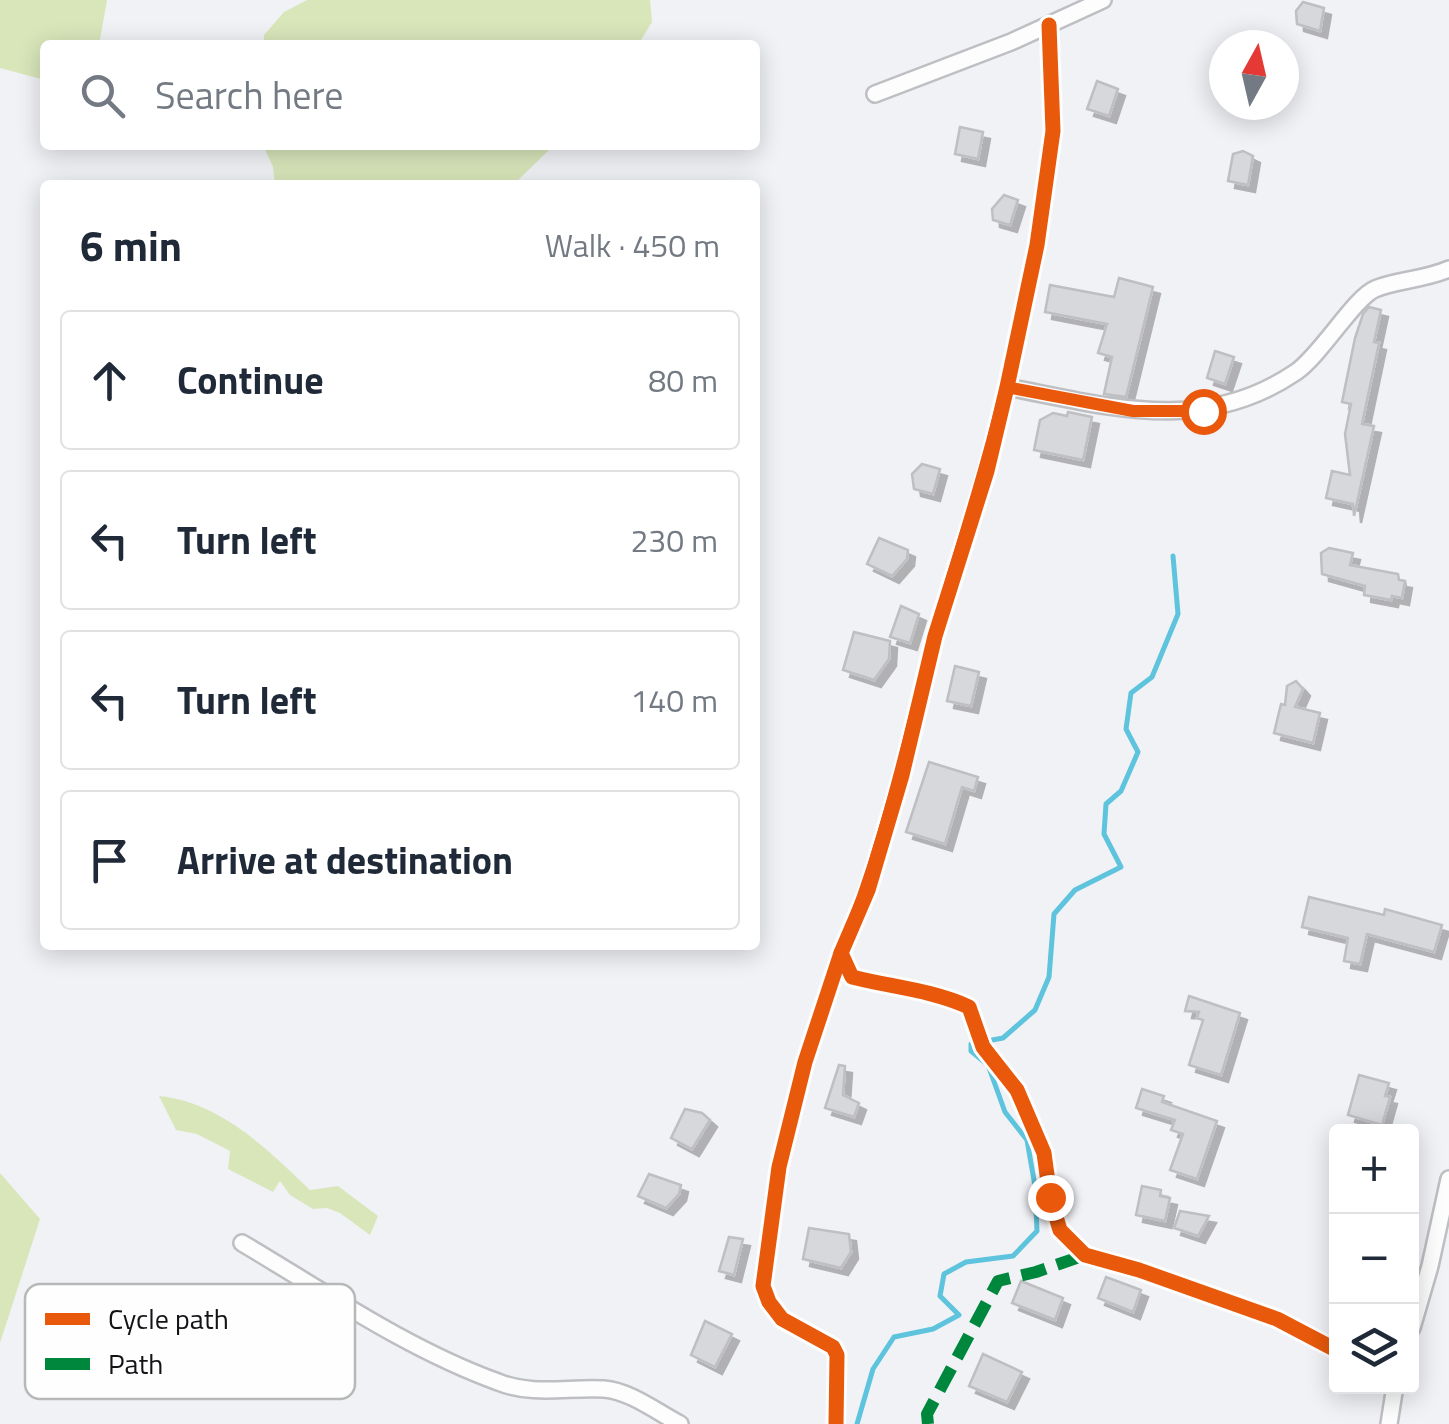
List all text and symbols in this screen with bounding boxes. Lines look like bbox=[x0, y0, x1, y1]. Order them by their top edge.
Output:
north arrow bbox=[1209, 30, 1299, 120]
search box bbox=[40, 40, 760, 150]
text: Search here bbox=[155, 66, 343, 124]
icon: search bbox=[75, 68, 130, 123]
text: 6 min bbox=[80, 213, 182, 277]
text: Walk · 450 m bbox=[545, 221, 720, 269]
text: Continue bbox=[177, 351, 324, 409]
icon: ahead bbox=[82, 353, 137, 408]
text: 80 m bbox=[648, 356, 718, 404]
route start bbox=[1181, 389, 1227, 435]
text: Turn left bbox=[177, 511, 317, 569]
icon: left bbox=[82, 513, 137, 568]
text: 230 m bbox=[630, 516, 718, 564]
text: Turn left bbox=[177, 671, 317, 729]
icon: left bbox=[82, 673, 137, 728]
text: 140 m bbox=[630, 676, 718, 724]
text: Arrive at destination bbox=[177, 831, 513, 889]
icon: arrive bbox=[82, 833, 137, 888]
map controls bbox=[1329, 1124, 1419, 1394]
button: + bbox=[1329, 1124, 1419, 1214]
route end bbox=[1028, 1175, 1074, 1221]
button: − bbox=[1329, 1214, 1419, 1304]
legend bbox=[25, 1284, 355, 1399]
text: Cycle path bbox=[108, 1297, 229, 1340]
button: layers bbox=[1329, 1304, 1419, 1394]
text: Path bbox=[108, 1342, 163, 1385]

